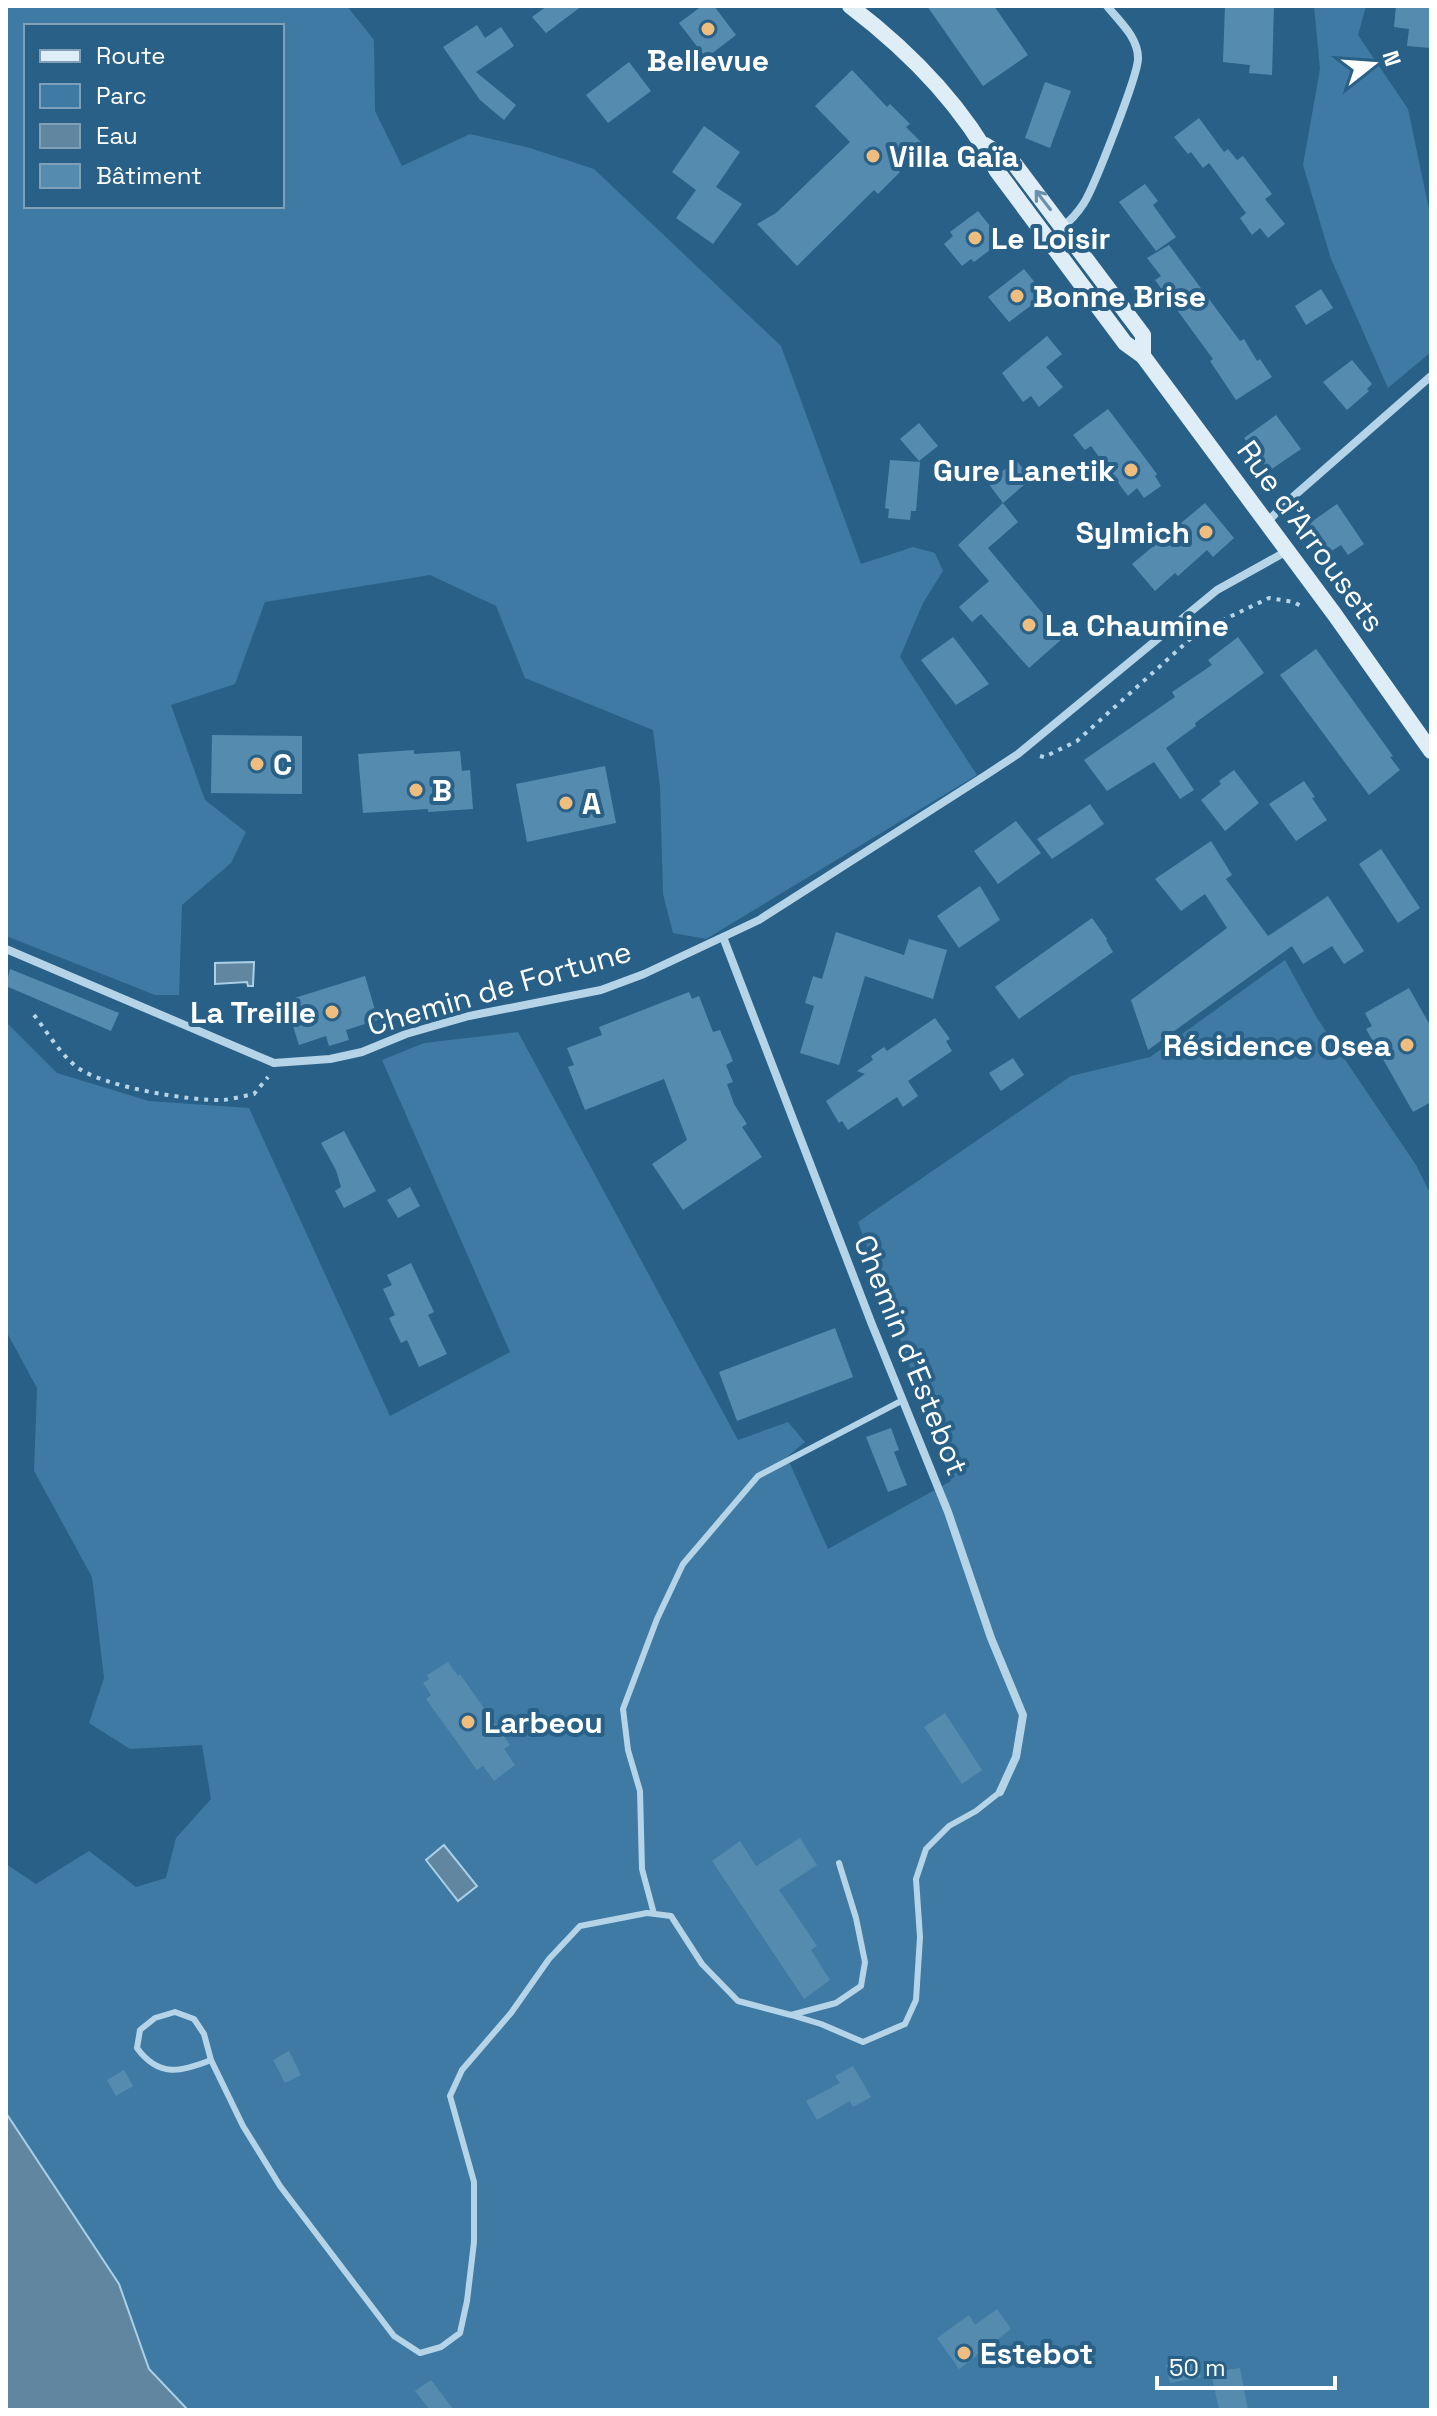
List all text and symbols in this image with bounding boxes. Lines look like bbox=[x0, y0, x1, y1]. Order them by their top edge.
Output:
marker: Bellevue bbox=[699, 20, 717, 38]
legend bbox=[24, 24, 284, 208]
north arrow bbox=[1333, 24, 1413, 104]
text: Route bbox=[96, 40, 165, 71]
place label: Bellevue bbox=[647, 41, 769, 80]
text: N bbox=[1377, 47, 1408, 69]
text: Parc bbox=[96, 80, 147, 111]
text: Eau bbox=[96, 120, 138, 151]
place label: Villa Gaïa bbox=[889, 137, 1019, 176]
marker: Villa Gaïa bbox=[864, 147, 882, 165]
text: Bâtiment bbox=[96, 160, 202, 191]
one-way arrow bbox=[1034, 190, 1051, 211]
place label: Le Loisir bbox=[991, 219, 1110, 258]
marker: Le Loisir bbox=[966, 229, 984, 247]
place label: Bonne Brise bbox=[1033, 277, 1206, 316]
marker: Bonne Brise bbox=[1008, 287, 1026, 305]
street label: Rue d'Arrousets bbox=[1228, 433, 1394, 639]
place label: Gure Lanetik bbox=[933, 451, 1115, 490]
marker: Gure Lanetik bbox=[1122, 461, 1140, 479]
place label: Sylmich bbox=[1076, 513, 1190, 552]
marker: Sylmich bbox=[1197, 523, 1215, 541]
place label: La Chaumine bbox=[1045, 606, 1229, 645]
marker: La Chaumine bbox=[1020, 616, 1038, 634]
place label: C bbox=[273, 745, 292, 784]
marker: C bbox=[248, 755, 266, 773]
place label: B bbox=[432, 771, 452, 810]
marker: B bbox=[407, 781, 425, 799]
place label: A bbox=[582, 784, 601, 823]
marker: A bbox=[557, 794, 575, 812]
street label: Chemin de Fortune bbox=[362, 932, 636, 1044]
place label: La Treille bbox=[190, 993, 316, 1032]
marker: La Treille bbox=[323, 1003, 341, 1021]
place label: Résidence Osea bbox=[1163, 1026, 1391, 1065]
marker: Résidence Osea bbox=[1398, 1036, 1416, 1054]
street label: Chemin d'Estebot bbox=[845, 1229, 977, 1481]
place label: Larbeou bbox=[484, 1703, 603, 1742]
marker: Larbeou bbox=[459, 1713, 477, 1731]
place label: Estebot bbox=[980, 2334, 1093, 2373]
scale bar bbox=[1157, 2340, 1335, 2390]
marker: Estebot bbox=[955, 2344, 973, 2362]
text: 50 m bbox=[1169, 2352, 1226, 2383]

